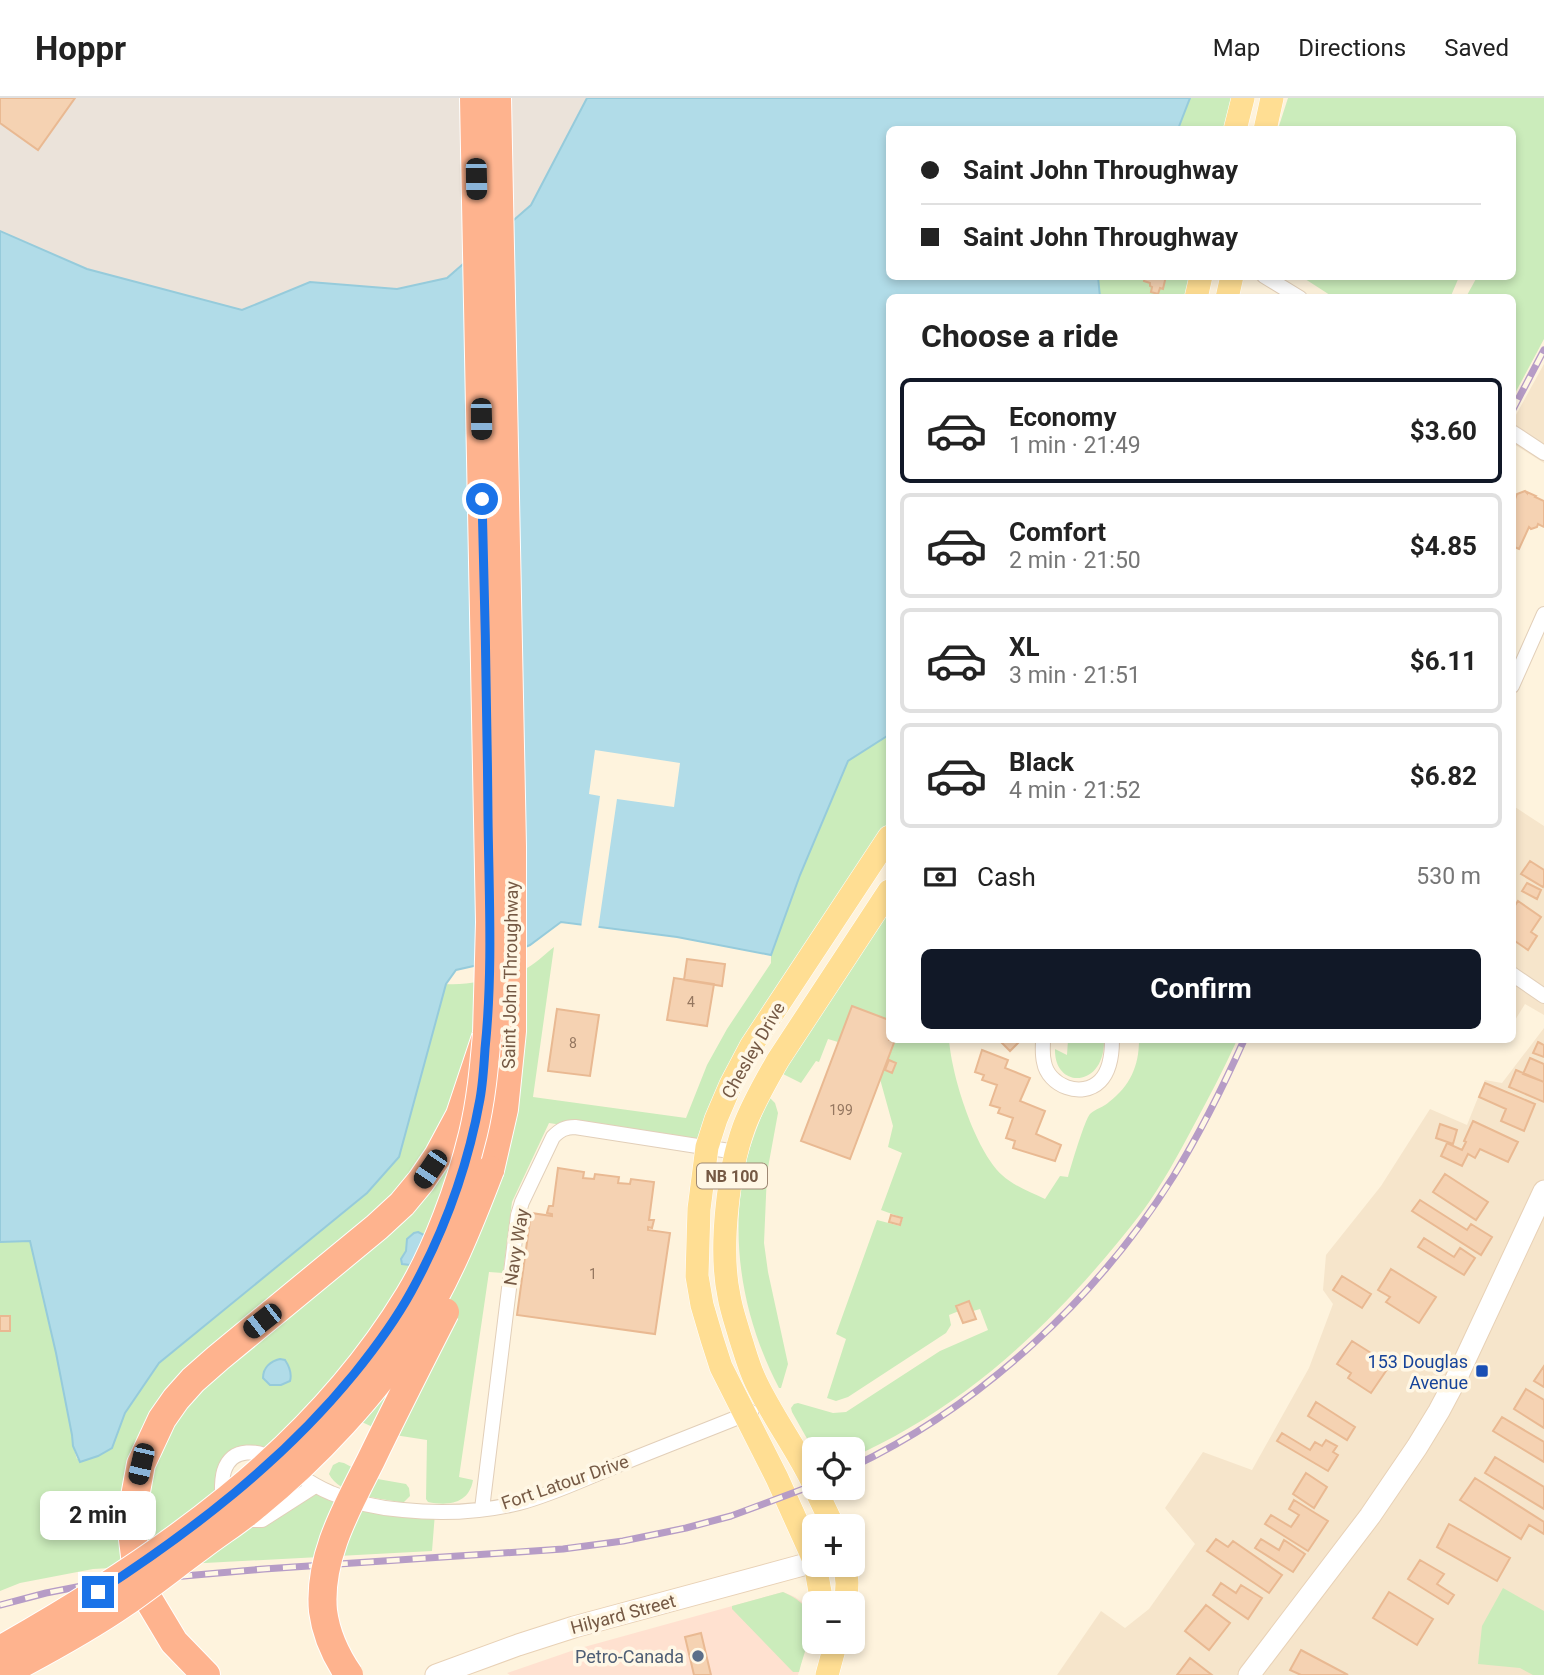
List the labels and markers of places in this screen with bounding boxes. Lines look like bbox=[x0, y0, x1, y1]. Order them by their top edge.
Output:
place label: 153 Douglas Avenue bbox=[1368, 1351, 1468, 1393]
marker: 153 Douglas Avenue bbox=[1474, 1363, 1490, 1379]
place label: Petro-Canada bbox=[575, 1646, 684, 1667]
marker: Petro-Canada bbox=[690, 1648, 706, 1664]

